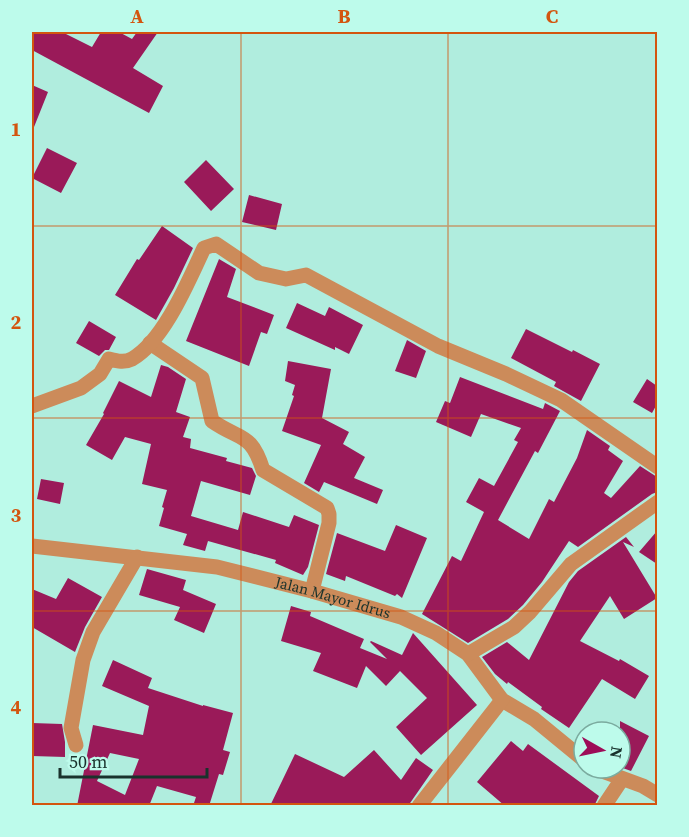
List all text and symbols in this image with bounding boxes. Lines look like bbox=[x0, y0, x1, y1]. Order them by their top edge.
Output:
text: A bbox=[130, 2, 144, 30]
text: B bbox=[337, 2, 351, 30]
text: C bbox=[546, 2, 558, 30]
text: 1 bbox=[11, 115, 21, 143]
text: 2 bbox=[11, 308, 22, 336]
text: 3 bbox=[11, 501, 22, 529]
street label: Jalan Mayor Idrus bbox=[272, 571, 393, 623]
text: 4 bbox=[11, 693, 22, 721]
north arrow bbox=[572, 720, 632, 780]
scale bar bbox=[60, 741, 207, 779]
text: N bbox=[605, 745, 629, 760]
text: 50 m bbox=[69, 749, 107, 774]

